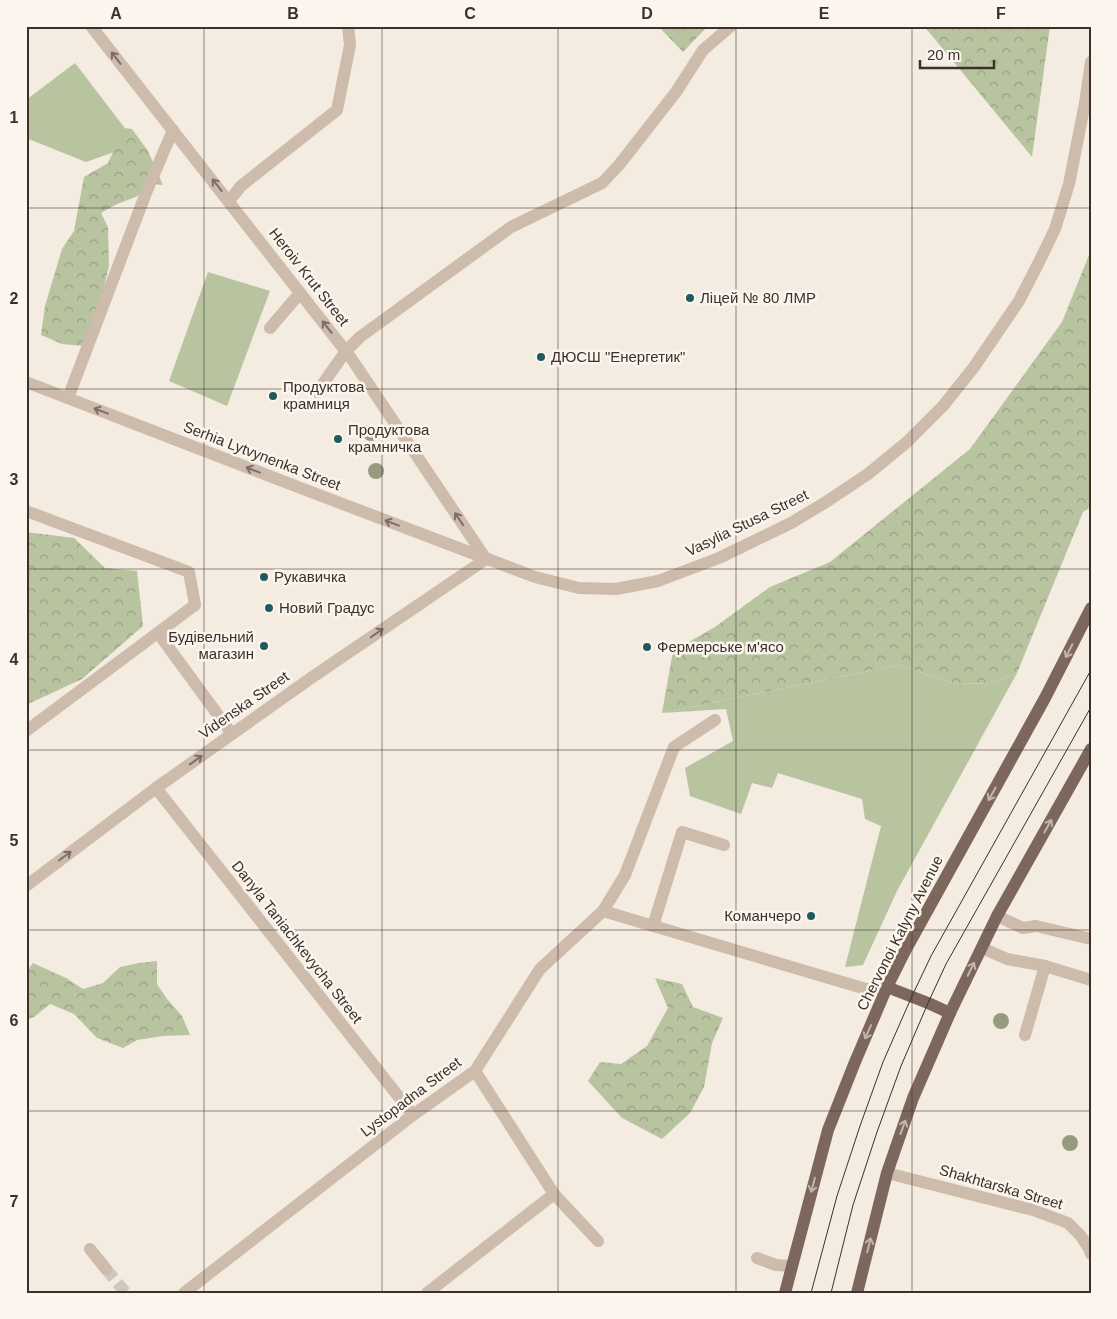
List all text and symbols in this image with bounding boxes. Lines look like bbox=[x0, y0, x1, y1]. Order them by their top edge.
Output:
text: A bbox=[110, 5, 122, 22]
text: B bbox=[287, 5, 299, 22]
text: C bbox=[464, 5, 476, 22]
text: D bbox=[641, 5, 653, 22]
text: E bbox=[819, 5, 830, 22]
text: F bbox=[996, 5, 1006, 22]
scale bar bbox=[920, 38, 993, 70]
text: 20 m bbox=[927, 46, 960, 63]
one-way arrow bbox=[111, 51, 122, 64]
text: 1 bbox=[10, 109, 19, 126]
one-way arrow bbox=[211, 179, 222, 192]
street label: Heroiv Krut Street bbox=[266, 224, 353, 330]
place label: Ліцей № 80 ЛМР bbox=[700, 289, 816, 306]
text: 2 bbox=[10, 290, 19, 307]
marker: Ліцей № 80 ЛМР bbox=[684, 292, 696, 304]
one-way arrow bbox=[322, 321, 333, 334]
place label: ДЮСШ "Енергетик" bbox=[551, 348, 685, 365]
marker: ДЮСШ "Енергетик" bbox=[535, 351, 547, 363]
place label: Продуктова крамниця bbox=[283, 378, 365, 412]
marker: Продуктова крамниця bbox=[267, 390, 279, 402]
one-way arrow bbox=[94, 406, 110, 415]
street label: Serhia Lytvynenka Street bbox=[181, 418, 344, 494]
place label: Продуктова крамничка bbox=[348, 421, 430, 455]
marker: Продуктова крамничка bbox=[332, 433, 344, 445]
one-way arrow bbox=[246, 465, 261, 474]
text: 3 bbox=[10, 471, 19, 488]
street label: Vasylia Stusa Street bbox=[683, 485, 811, 560]
one-way arrow bbox=[454, 512, 464, 526]
one-way arrow bbox=[385, 518, 400, 527]
place label: Рукавичка bbox=[274, 568, 347, 585]
marker: Рукавичка bbox=[258, 571, 270, 583]
place label: Новий Градус bbox=[279, 599, 375, 616]
marker: Новий Градус bbox=[263, 602, 275, 614]
place label: Будівельний магазин bbox=[168, 628, 254, 662]
one-way arrow bbox=[369, 628, 383, 638]
place label: Фермерське м'ясо bbox=[657, 638, 784, 655]
marker: Будівельний магазин bbox=[258, 640, 270, 652]
marker: Фермерське м'ясо bbox=[641, 641, 653, 653]
one-way arrow bbox=[1064, 644, 1074, 659]
text: 4 bbox=[10, 651, 19, 668]
street label: Videnska Street bbox=[196, 667, 293, 742]
one-way arrow bbox=[189, 755, 203, 765]
one-way arrow bbox=[987, 787, 997, 802]
one-way arrow bbox=[1043, 819, 1053, 834]
text: 5 bbox=[10, 832, 19, 849]
one-way arrow bbox=[58, 851, 71, 862]
street label: Chervonoi Kalyny Avenue bbox=[853, 853, 946, 1013]
street label: Danyla Taniachkevycha Street bbox=[229, 857, 367, 1027]
place label: Команчеро bbox=[724, 907, 801, 924]
marker: Команчеро bbox=[805, 910, 817, 922]
one-way arrow bbox=[967, 962, 977, 977]
text: 6 bbox=[10, 1012, 19, 1029]
one-way arrow bbox=[862, 1024, 872, 1039]
street label: Lystopadna Street bbox=[357, 1053, 465, 1140]
one-way arrow bbox=[899, 1119, 908, 1135]
street label: Shakhtarska Street bbox=[937, 1161, 1066, 1212]
one-way arrow bbox=[808, 1176, 817, 1192]
text: 7 bbox=[10, 1193, 19, 1210]
one-way arrow bbox=[865, 1238, 874, 1254]

